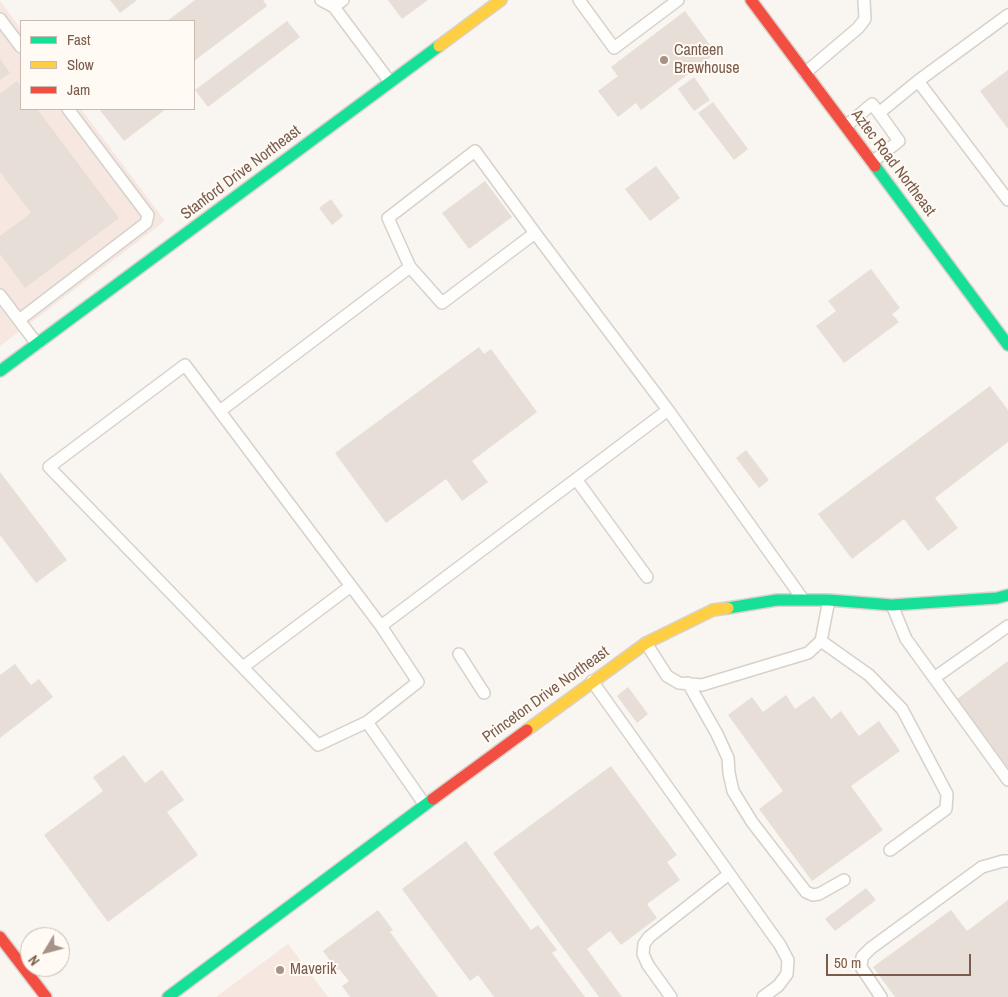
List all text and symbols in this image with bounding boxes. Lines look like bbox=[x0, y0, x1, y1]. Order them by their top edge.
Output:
legend bbox=[20, 20, 195, 110]
text: Fast bbox=[67, 29, 90, 50]
place label: Canteen Brewhouse bbox=[674, 41, 740, 79]
text: Slow bbox=[67, 54, 94, 75]
marker: Canteen Brewhouse bbox=[658, 54, 670, 66]
text: Jam bbox=[67, 79, 90, 100]
street label: Aztec Road Northeast bbox=[847, 106, 939, 220]
street label: Stanford Drive Northeast bbox=[177, 122, 305, 224]
street label: Princeton Drive Northeast bbox=[479, 643, 613, 747]
north arrow bbox=[20, 927, 70, 977]
scale bar bbox=[828, 944, 973, 976]
text: N bbox=[24, 952, 44, 969]
text: 50 m bbox=[834, 952, 861, 973]
place label: Maverik bbox=[290, 960, 337, 980]
marker: Maverik bbox=[274, 964, 286, 976]

